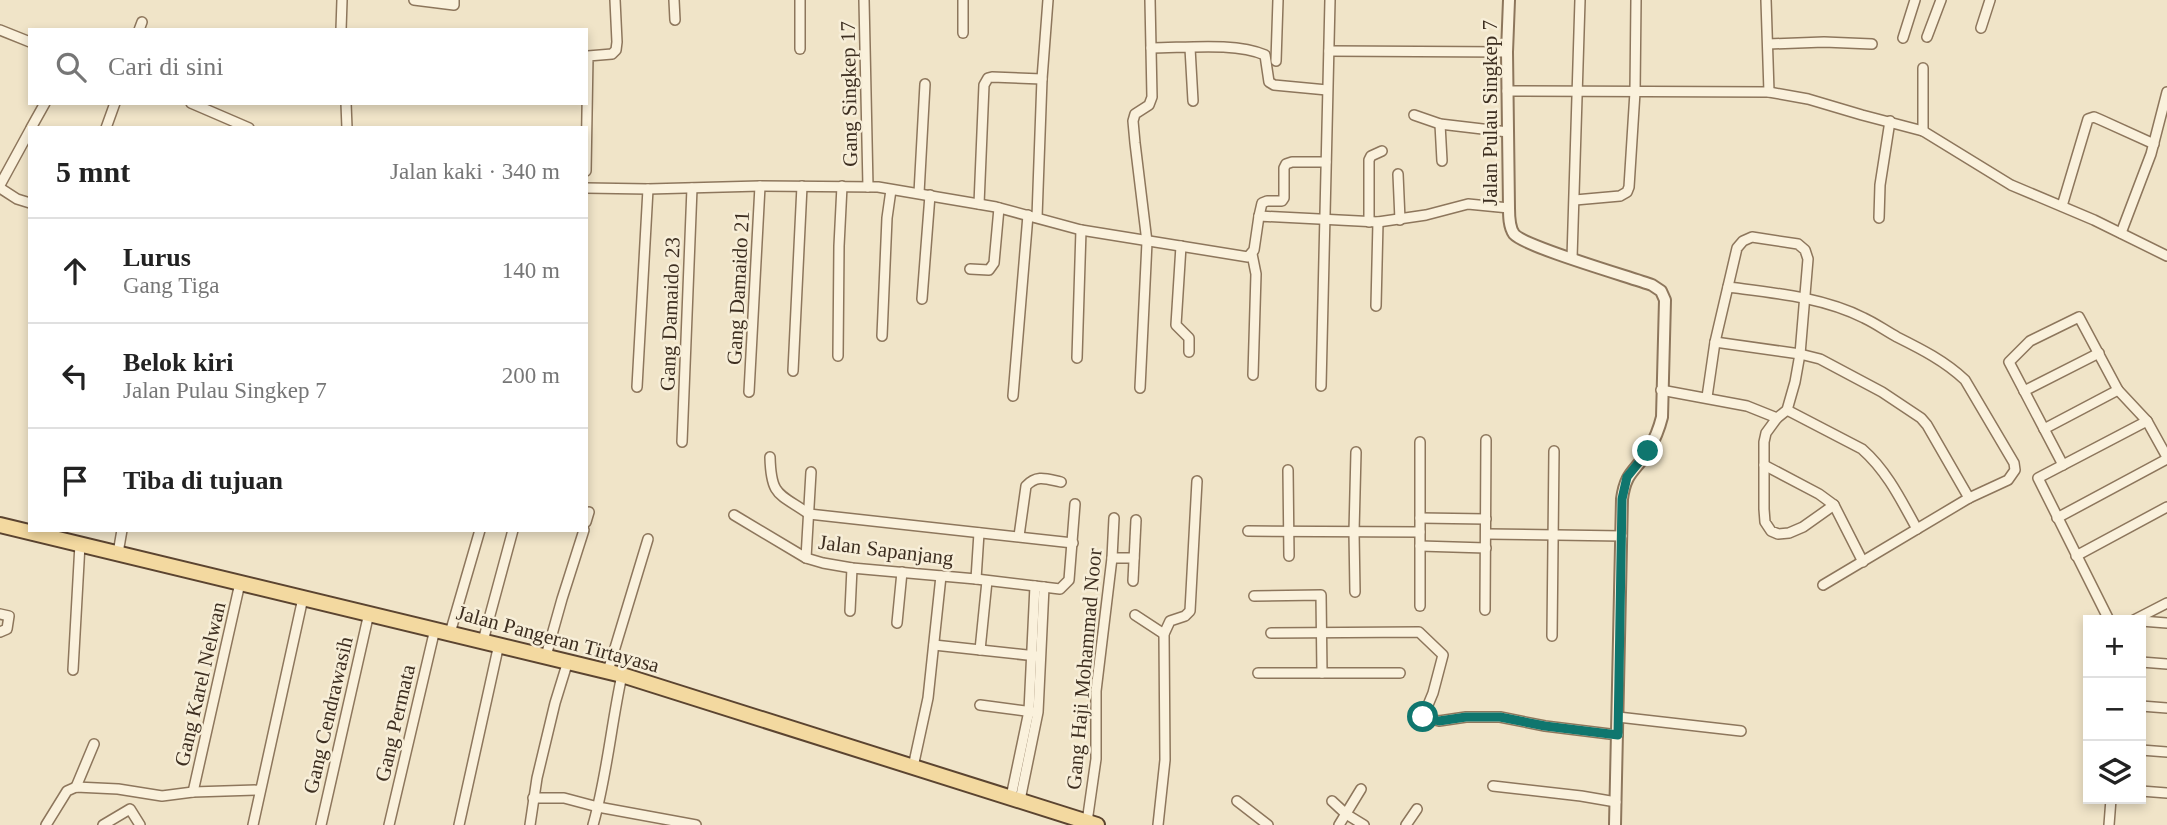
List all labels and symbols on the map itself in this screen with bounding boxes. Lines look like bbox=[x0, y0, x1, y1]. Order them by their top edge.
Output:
street label: Jalan Pulau Singkep 7 bbox=[1478, 20, 1502, 206]
street label: Gang Singkep 17 bbox=[836, 21, 862, 167]
street label: Gang Damaido 21 bbox=[722, 210, 754, 366]
street label: Gang Damaido 23 bbox=[655, 237, 685, 391]
route end bbox=[1632, 435, 1663, 466]
street label: Jalan Sapanjang bbox=[817, 530, 955, 570]
street label: Gang Haji Mohammad Noor bbox=[1061, 547, 1107, 791]
street label: Gang Karel Nelwan bbox=[169, 599, 231, 769]
street label: Jalan Pangeran Tirtayasa bbox=[454, 600, 663, 678]
street label: Gang Cendrawasih bbox=[298, 634, 358, 796]
street label: Gang Permata bbox=[370, 661, 420, 784]
route start bbox=[1407, 701, 1438, 732]

